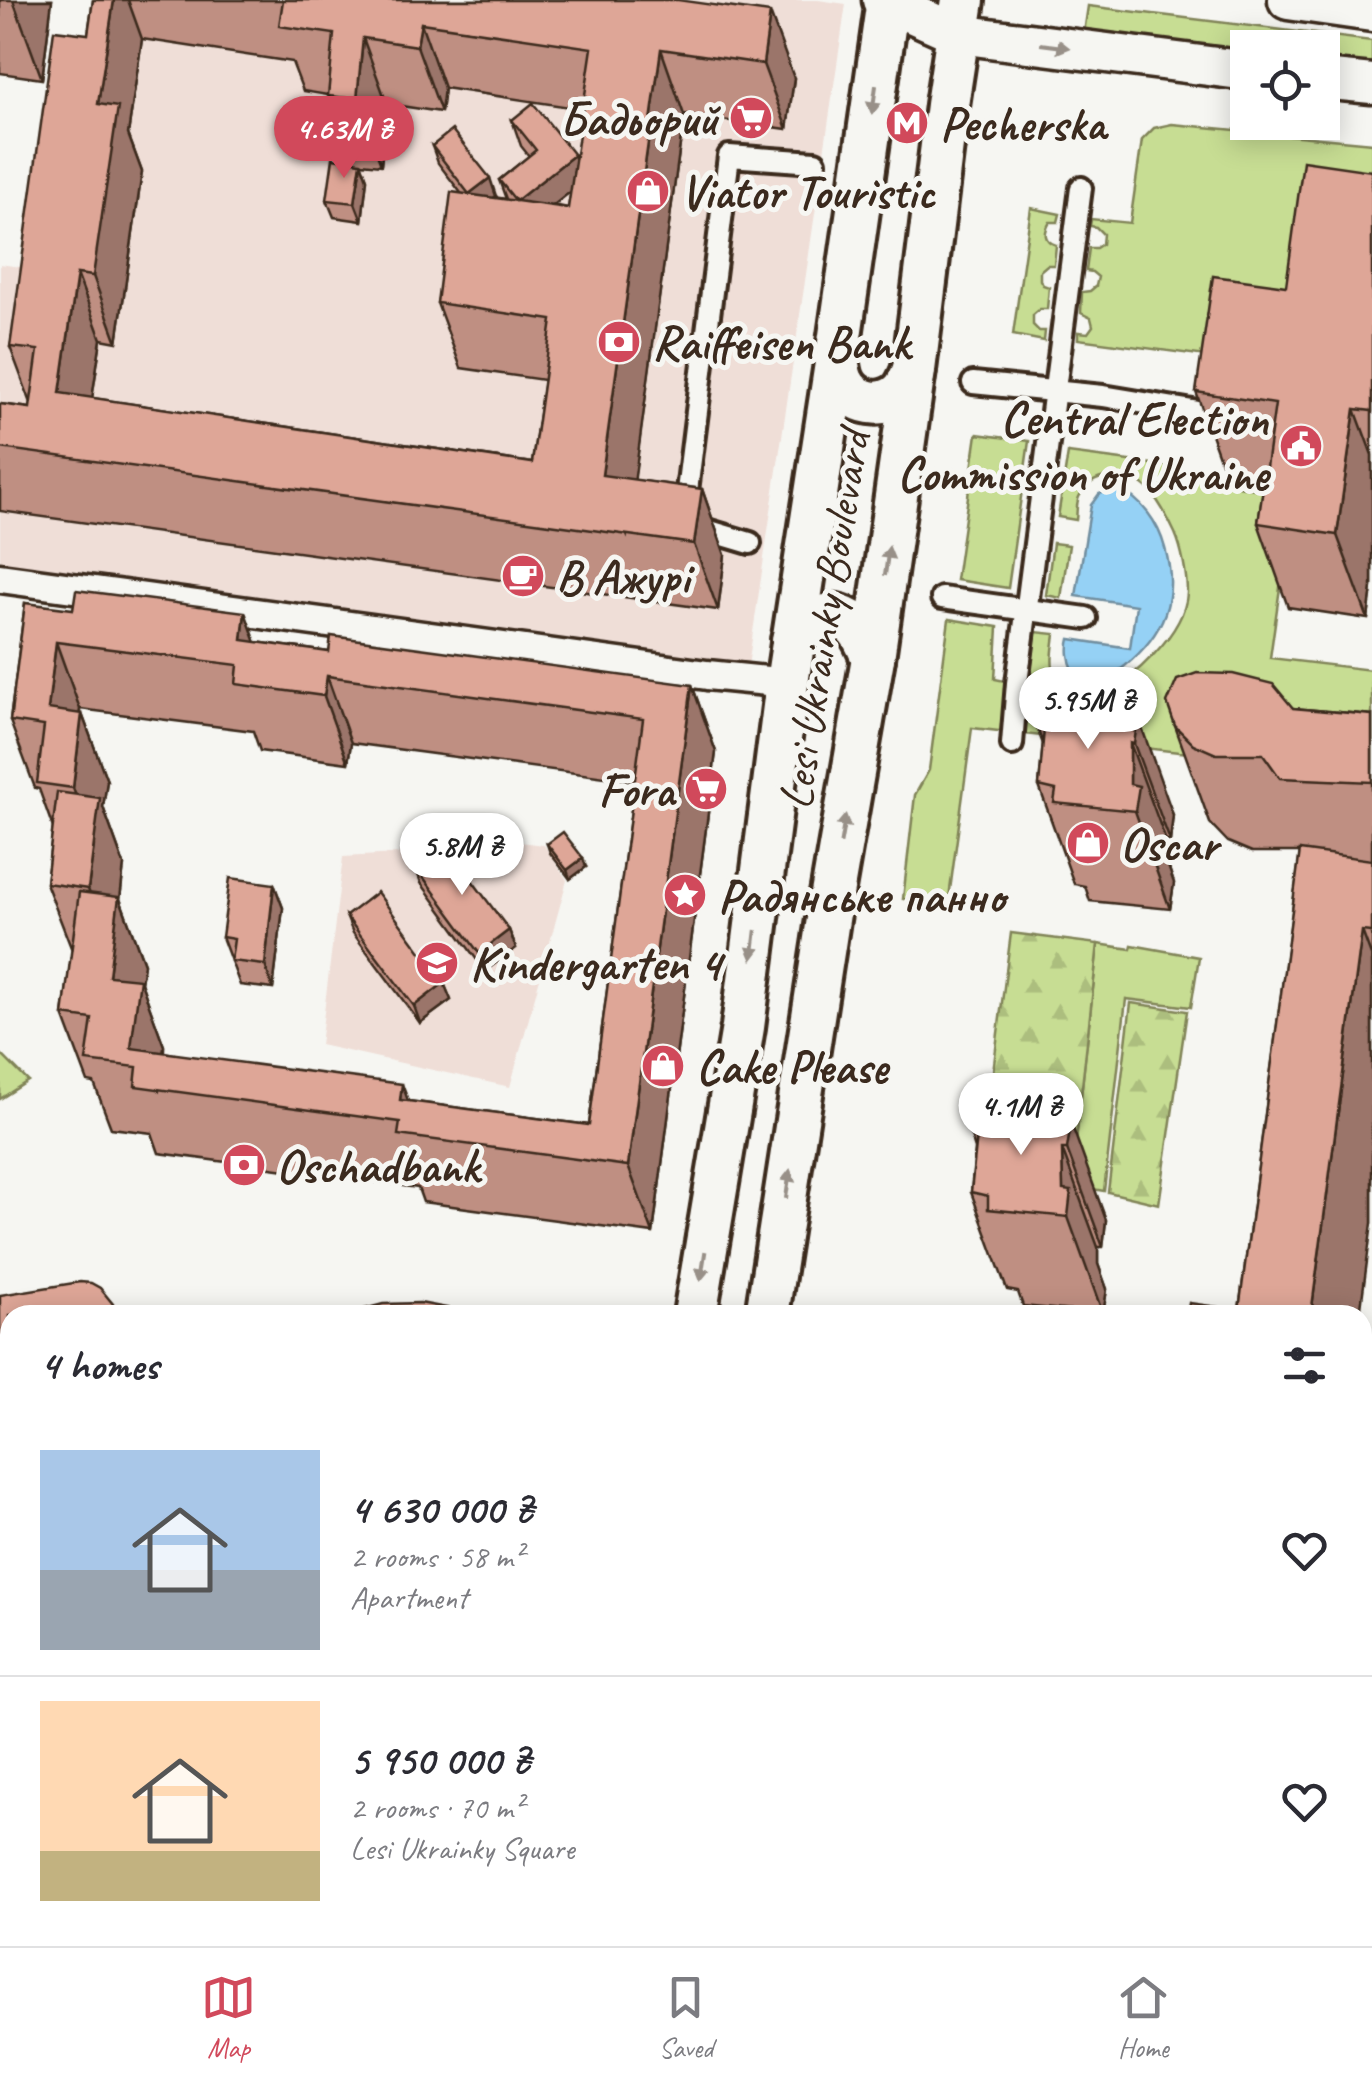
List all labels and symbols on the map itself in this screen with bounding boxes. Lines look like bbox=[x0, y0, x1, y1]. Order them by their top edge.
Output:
one-way arrow bbox=[1039, 38, 1071, 54]
one-way arrow bbox=[865, 85, 881, 116]
place label: Бадьорий bbox=[560, 89, 722, 149]
place label: Pecherska bbox=[940, 94, 1109, 154]
supermarket icon: Бадьорий bbox=[728, 95, 774, 141]
pin: 4.63M ₴ bbox=[252, 96, 436, 181]
metro station icon: Pecherska bbox=[884, 100, 930, 146]
place label: Viator Touristic bbox=[680, 162, 936, 222]
shop icon: Viator Touristic bbox=[625, 168, 671, 214]
place label: Raiffeisen Bank bbox=[652, 313, 914, 373]
bank icon: Raiffeisen Bank bbox=[596, 319, 642, 365]
place label: Central Election Commission of Ukraine bbox=[897, 389, 1272, 504]
street label: Lesi Ukrainky Boulevard bbox=[765, 420, 885, 813]
public building icon: Central Election Commission of Ukraine bbox=[1278, 423, 1324, 469]
one-way arrow bbox=[879, 545, 895, 576]
place label: В Ажурі bbox=[556, 547, 695, 607]
cafe icon: В Ажурі bbox=[500, 553, 546, 599]
pin: 5.95M ₴ bbox=[996, 667, 1180, 752]
place label: Fora bbox=[598, 760, 677, 820]
supermarket icon: Fora bbox=[683, 766, 729, 812]
one-way arrow bbox=[836, 812, 851, 844]
pin: 5.8M ₴ bbox=[381, 813, 543, 898]
place label: Oscar bbox=[1120, 814, 1222, 874]
shop icon: Oscar bbox=[1065, 820, 1111, 866]
place label: Радянське панно bbox=[718, 866, 1009, 926]
place icon: Радянське панно bbox=[662, 872, 708, 918]
one-way arrow bbox=[745, 929, 761, 961]
place label: Kindergarten 4 bbox=[470, 934, 726, 994]
school or university icon: Kindergarten 4 bbox=[414, 940, 460, 986]
place label: Cake Please bbox=[696, 1037, 891, 1097]
shop icon: Cake Please bbox=[640, 1043, 686, 1089]
pin: 4.1M ₴ bbox=[940, 1073, 1102, 1158]
place label: Oschadbank bbox=[276, 1136, 483, 1196]
bank icon: Oschadbank bbox=[221, 1142, 267, 1188]
one-way arrow bbox=[780, 1168, 796, 1200]
one-way arrow bbox=[695, 1251, 711, 1282]

